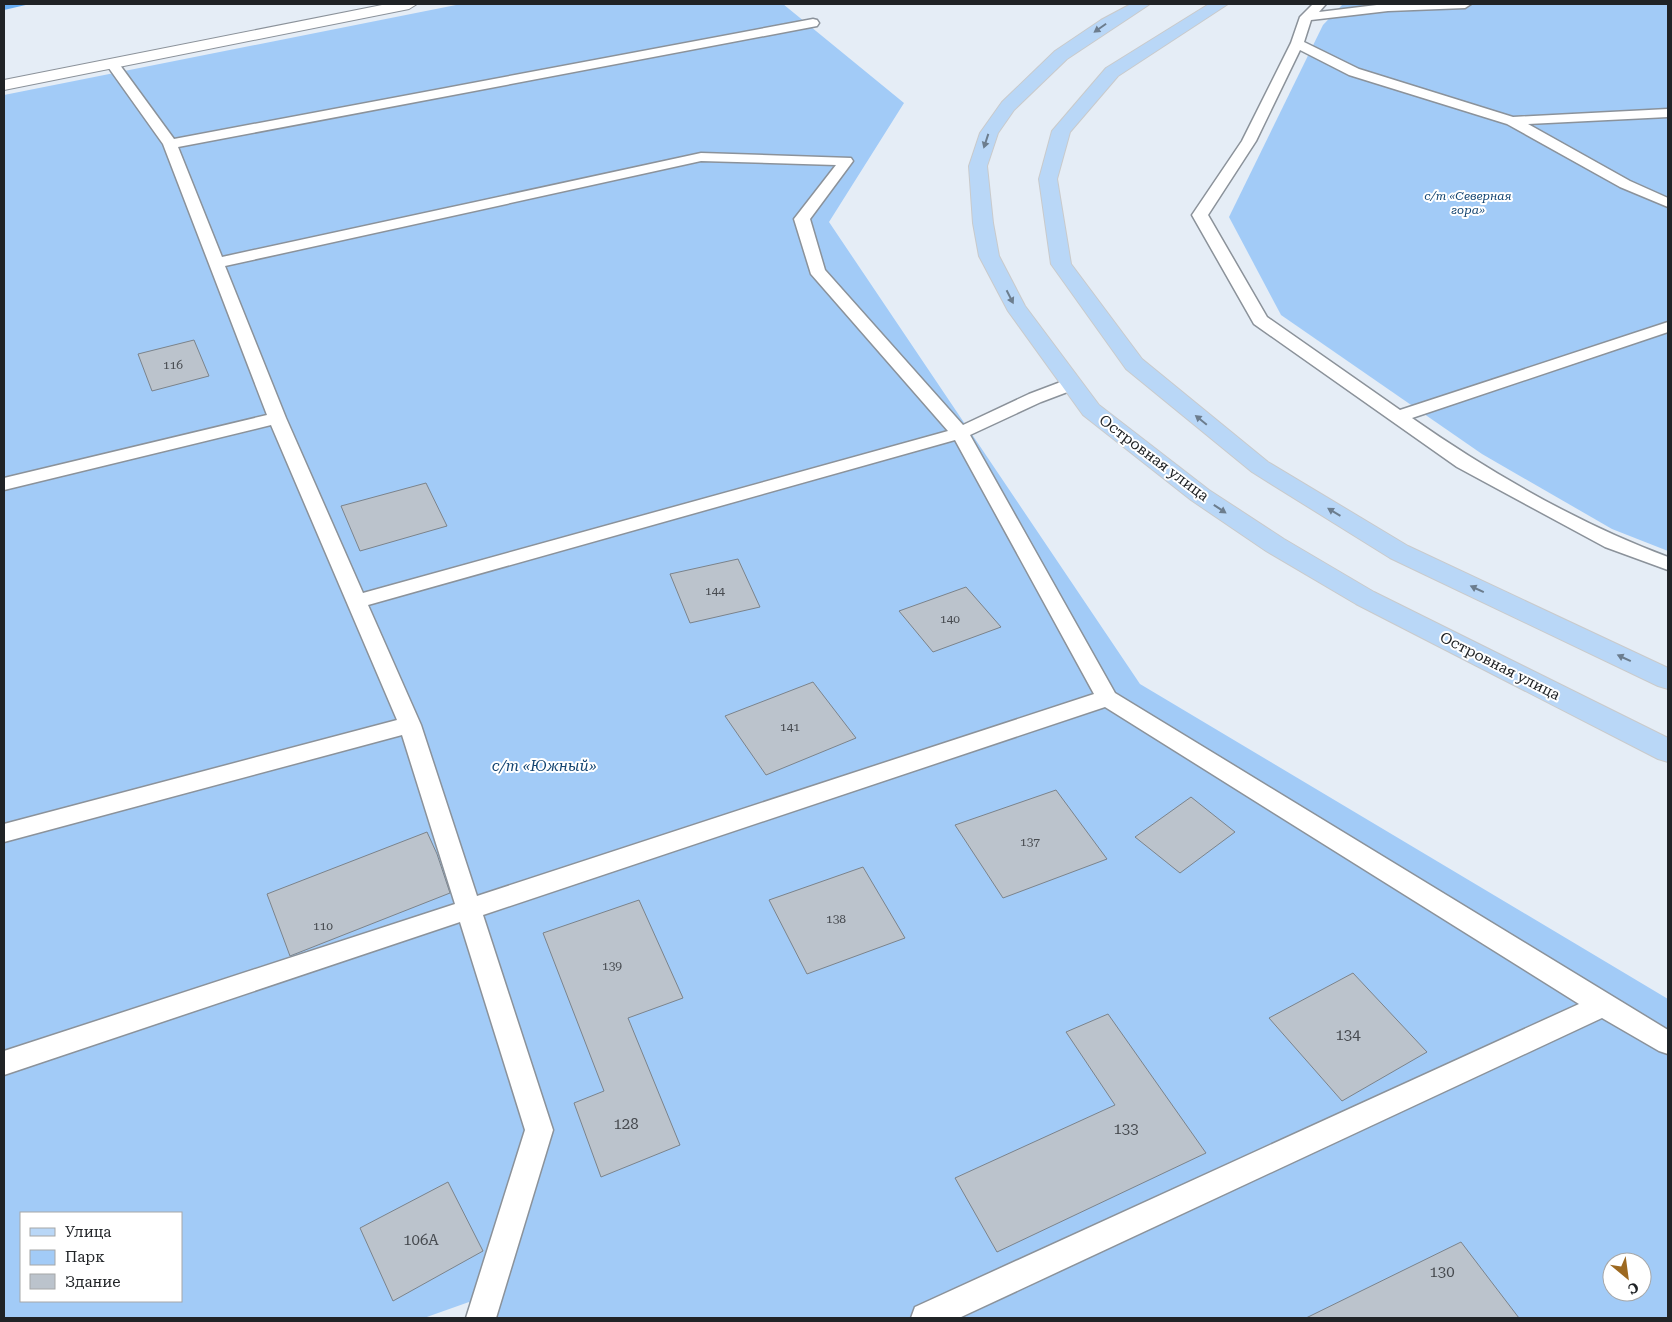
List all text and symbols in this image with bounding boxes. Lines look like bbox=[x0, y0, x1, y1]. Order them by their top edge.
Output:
one-way arrow bbox=[1093, 23, 1107, 33]
one-way arrow bbox=[982, 134, 990, 149]
park label: с/т «Северная гора» bbox=[1424, 189, 1512, 217]
one-way arrow bbox=[1006, 289, 1014, 304]
house number: 116 bbox=[163, 358, 183, 372]
street label: Островная улица bbox=[1096, 411, 1212, 505]
one-way arrow bbox=[1195, 414, 1208, 425]
one-way arrow bbox=[1214, 504, 1227, 513]
one-way arrow bbox=[1328, 508, 1341, 517]
house number: 144 bbox=[705, 584, 725, 598]
one-way arrow bbox=[1470, 584, 1484, 592]
house number: 140 bbox=[940, 612, 960, 626]
street label: Островная улица bbox=[1437, 628, 1563, 704]
one-way arrow bbox=[1617, 654, 1631, 662]
house number: 141 bbox=[780, 720, 800, 734]
park label: с/т «Южный» bbox=[492, 757, 596, 775]
house number: 137 bbox=[1020, 835, 1040, 849]
house number: 138 bbox=[826, 912, 846, 926]
house number: 110 bbox=[313, 919, 333, 933]
house number: 139 bbox=[602, 959, 622, 973]
house number: 134 bbox=[1335, 1026, 1361, 1044]
house number: 128 bbox=[613, 1115, 639, 1133]
house number: 133 bbox=[1113, 1120, 1139, 1138]
legend bbox=[20, 1212, 182, 1302]
text: Улица bbox=[65, 1223, 111, 1241]
house number: 106А bbox=[403, 1231, 439, 1249]
text: Парк bbox=[65, 1248, 105, 1266]
north arrow bbox=[1602, 1252, 1652, 1302]
house number: 130 bbox=[1429, 1263, 1455, 1281]
text: Здание bbox=[65, 1273, 121, 1291]
text: С bbox=[1625, 1279, 1641, 1298]

